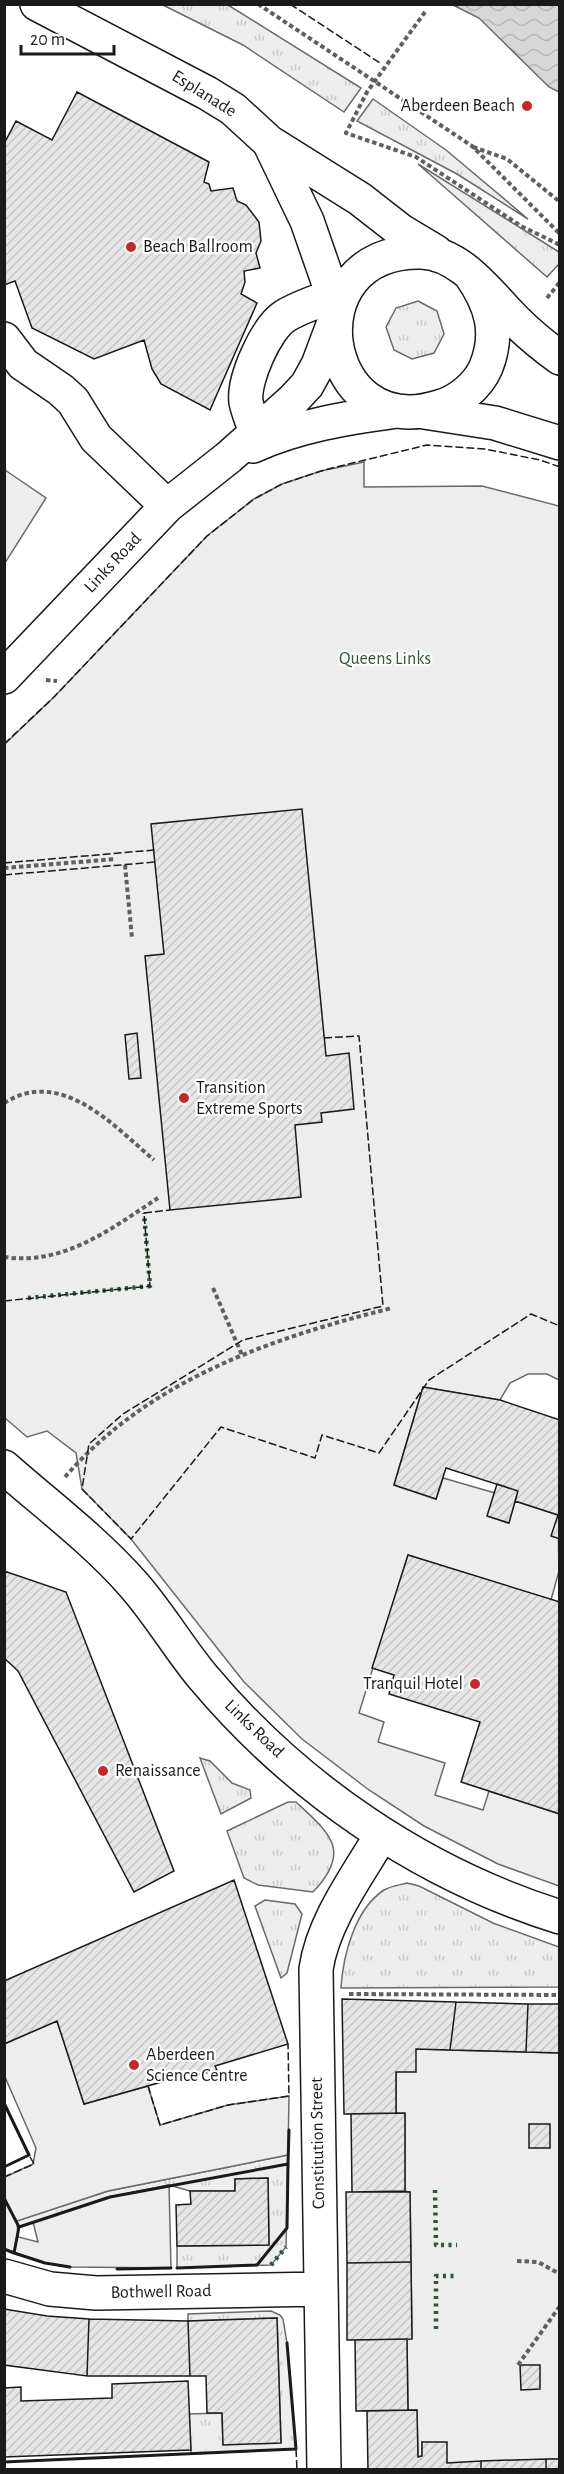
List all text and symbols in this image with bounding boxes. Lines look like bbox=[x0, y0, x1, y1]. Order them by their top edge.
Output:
scale bar bbox=[21, 18, 114, 56]
text: 20 m bbox=[30, 31, 65, 49]
street label: Esplanade bbox=[169, 67, 239, 121]
place label: Aberdeen Beach bbox=[401, 97, 515, 115]
marker: Aberdeen Beach bbox=[520, 99, 534, 113]
place label: Beach Ballroom bbox=[143, 238, 253, 256]
marker: Beach Ballroom bbox=[124, 240, 138, 254]
street label: Links Road bbox=[81, 530, 145, 596]
park label: Queens Links bbox=[339, 650, 431, 668]
place label: Transition Extreme Sports bbox=[196, 1079, 303, 1118]
marker: Transition Extreme Sports bbox=[177, 1091, 191, 1105]
place label: Tranquil Hotel bbox=[363, 1675, 463, 1693]
marker: Tranquil Hotel bbox=[468, 1677, 482, 1691]
street label: Links Road bbox=[221, 1697, 287, 1761]
place label: Renaissance bbox=[115, 1762, 201, 1780]
marker: Renaissance bbox=[96, 1764, 110, 1778]
place label: Aberdeen Science Centre bbox=[146, 2046, 248, 2085]
marker: Aberdeen Science Centre bbox=[127, 2058, 141, 2072]
street label: Constitution Street bbox=[308, 2077, 328, 2209]
street label: Bothwell Road bbox=[110, 2282, 212, 2302]

